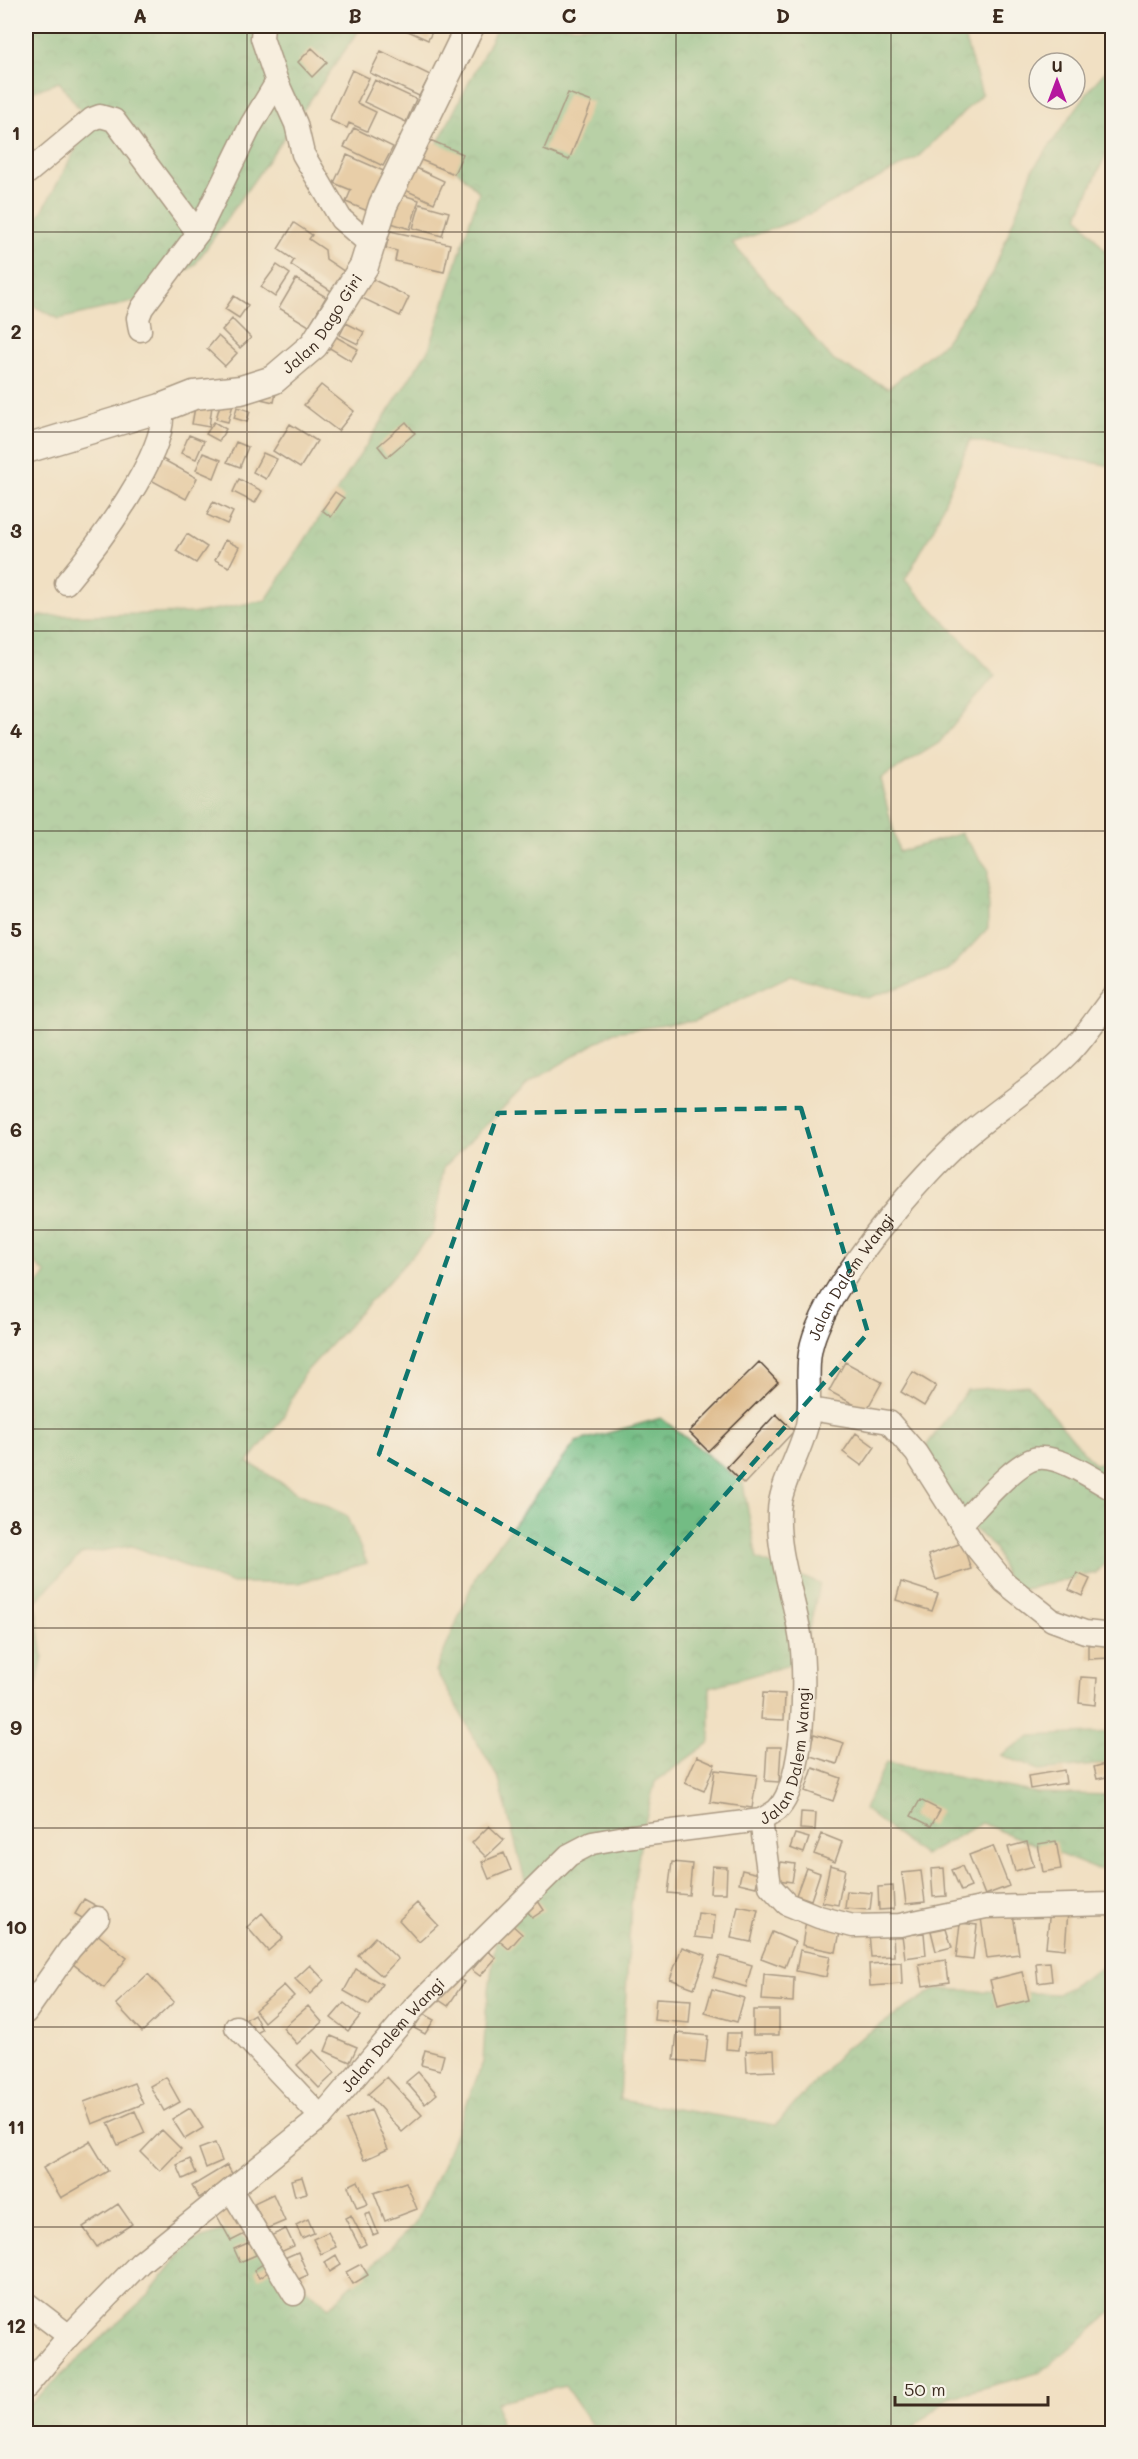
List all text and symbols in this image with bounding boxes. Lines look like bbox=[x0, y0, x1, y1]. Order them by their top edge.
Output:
text: A bbox=[133, 2, 147, 28]
text: B bbox=[348, 2, 362, 28]
text: C bbox=[562, 2, 577, 28]
text: D bbox=[776, 2, 790, 28]
text: E bbox=[992, 2, 1004, 28]
north arrow bbox=[1027, 51, 1087, 111]
text: U bbox=[1051, 55, 1063, 76]
text: 1 bbox=[12, 119, 20, 145]
street label: Jalan Dago Giri bbox=[277, 269, 367, 378]
text: 2 bbox=[10, 318, 22, 344]
text: 3 bbox=[10, 517, 22, 543]
text: 4 bbox=[10, 717, 23, 743]
text: 5 bbox=[10, 916, 22, 942]
text: 6 bbox=[10, 1116, 22, 1142]
street label: Jalan Dalem Wangi bbox=[803, 1209, 898, 1343]
text: 7 bbox=[10, 1315, 22, 1341]
text: 8 bbox=[10, 1514, 22, 1540]
street label: Jalan Dalem Wangi bbox=[755, 1687, 813, 1829]
text: 9 bbox=[10, 1714, 22, 1740]
text: 10 bbox=[5, 1913, 27, 1939]
street label: Jalan Dalem Wangi bbox=[336, 1973, 449, 2096]
text: 11 bbox=[7, 2113, 25, 2139]
text: 12 bbox=[6, 2312, 26, 2338]
scale bar bbox=[895, 2369, 1048, 2407]
text: 50 m bbox=[904, 2377, 946, 2401]

